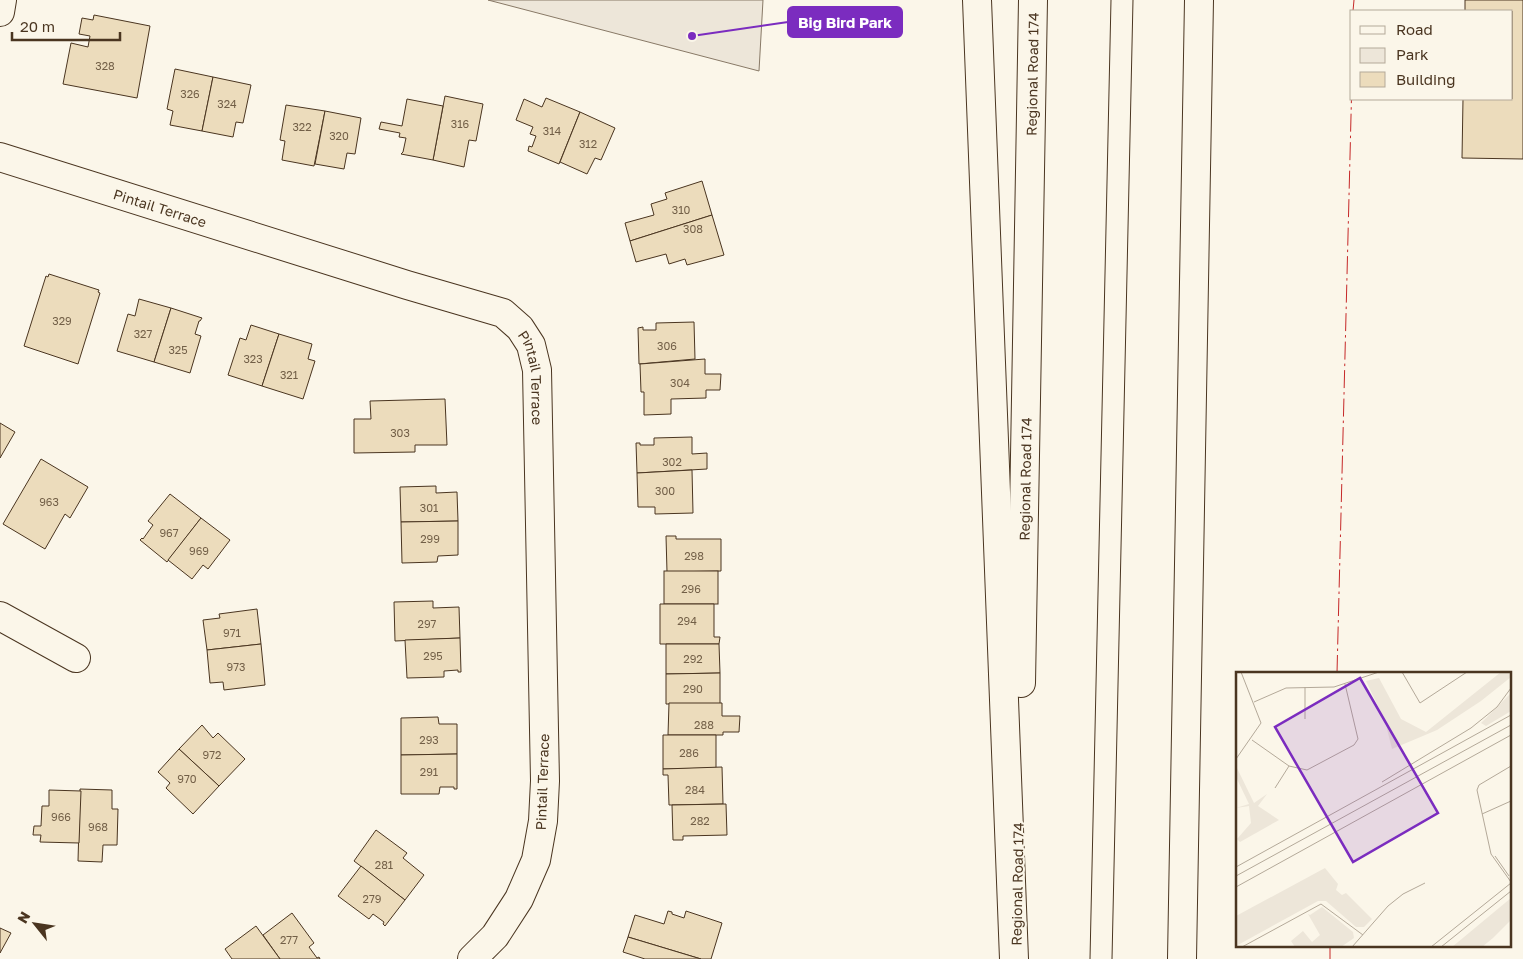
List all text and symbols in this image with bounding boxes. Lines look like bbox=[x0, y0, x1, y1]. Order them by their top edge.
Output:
callout: Big Bird Park bbox=[788, 7, 902, 37]
scale bar bbox=[12, 10, 120, 42]
legend bbox=[1350, 10, 1513, 100]
street label: Regional Road 174 bbox=[1022, 12, 1041, 136]
text: Big Bird Park bbox=[798, 13, 892, 31]
text: 20 m bbox=[20, 17, 55, 35]
text: Road bbox=[1396, 20, 1433, 38]
text: Park bbox=[1396, 45, 1429, 63]
house number: 328 bbox=[95, 59, 115, 72]
text: Building bbox=[1396, 70, 1456, 88]
house number: 326 bbox=[180, 87, 200, 100]
house number: 324 bbox=[217, 97, 237, 110]
house number: 316 bbox=[451, 117, 470, 130]
house number: 322 bbox=[292, 120, 312, 133]
house number: 314 bbox=[543, 124, 562, 137]
house number: 320 bbox=[329, 129, 349, 142]
house number: 312 bbox=[579, 137, 597, 150]
street label: Pintail Terrace bbox=[112, 185, 209, 230]
house number: 310 bbox=[672, 203, 690, 216]
house number: 308 bbox=[683, 222, 703, 235]
house number: 329 bbox=[52, 314, 72, 327]
house number: 327 bbox=[134, 327, 152, 340]
street label: Pintail Terrace bbox=[515, 327, 547, 425]
house number: 306 bbox=[657, 339, 677, 352]
house number: 325 bbox=[168, 343, 188, 356]
house number: 323 bbox=[243, 352, 263, 365]
house number: 321 bbox=[280, 368, 298, 381]
house number: 304 bbox=[670, 376, 690, 389]
street label: Regional Road 174 bbox=[1015, 417, 1034, 541]
house number: 303 bbox=[390, 426, 410, 439]
house number: 302 bbox=[662, 455, 682, 468]
house number: 300 bbox=[655, 484, 675, 497]
house number: 963 bbox=[39, 495, 59, 508]
house number: 301 bbox=[420, 501, 438, 514]
house number: 967 bbox=[159, 526, 179, 539]
house number: 299 bbox=[420, 532, 440, 545]
house number: 969 bbox=[189, 544, 209, 557]
house number: 298 bbox=[684, 549, 704, 562]
house number: 296 bbox=[681, 582, 701, 595]
house number: 294 bbox=[677, 614, 697, 627]
house number: 297 bbox=[418, 617, 437, 630]
house number: 971 bbox=[223, 626, 241, 639]
house number: 295 bbox=[423, 649, 443, 662]
house number: 292 bbox=[683, 652, 703, 665]
house number: 973 bbox=[227, 660, 245, 673]
inset map bbox=[1236, 672, 1510, 946]
house number: 290 bbox=[683, 682, 703, 695]
house number: 288 bbox=[694, 718, 714, 731]
house number: 293 bbox=[419, 733, 439, 746]
street label: Pintail Terrace bbox=[532, 733, 552, 831]
house number: 286 bbox=[679, 746, 699, 759]
house number: 972 bbox=[203, 748, 221, 761]
house number: 291 bbox=[420, 765, 438, 778]
house number: 970 bbox=[177, 772, 197, 785]
house number: 284 bbox=[685, 783, 705, 796]
house number: 966 bbox=[51, 810, 71, 823]
house number: 282 bbox=[690, 814, 710, 827]
house number: 968 bbox=[88, 820, 108, 833]
street label: Regional Road 174 bbox=[1007, 822, 1027, 946]
house number: 281 bbox=[375, 858, 393, 871]
house number: 279 bbox=[363, 892, 381, 905]
north arrow bbox=[10, 899, 60, 949]
text: N bbox=[13, 908, 33, 926]
house number: 277 bbox=[280, 933, 298, 946]

